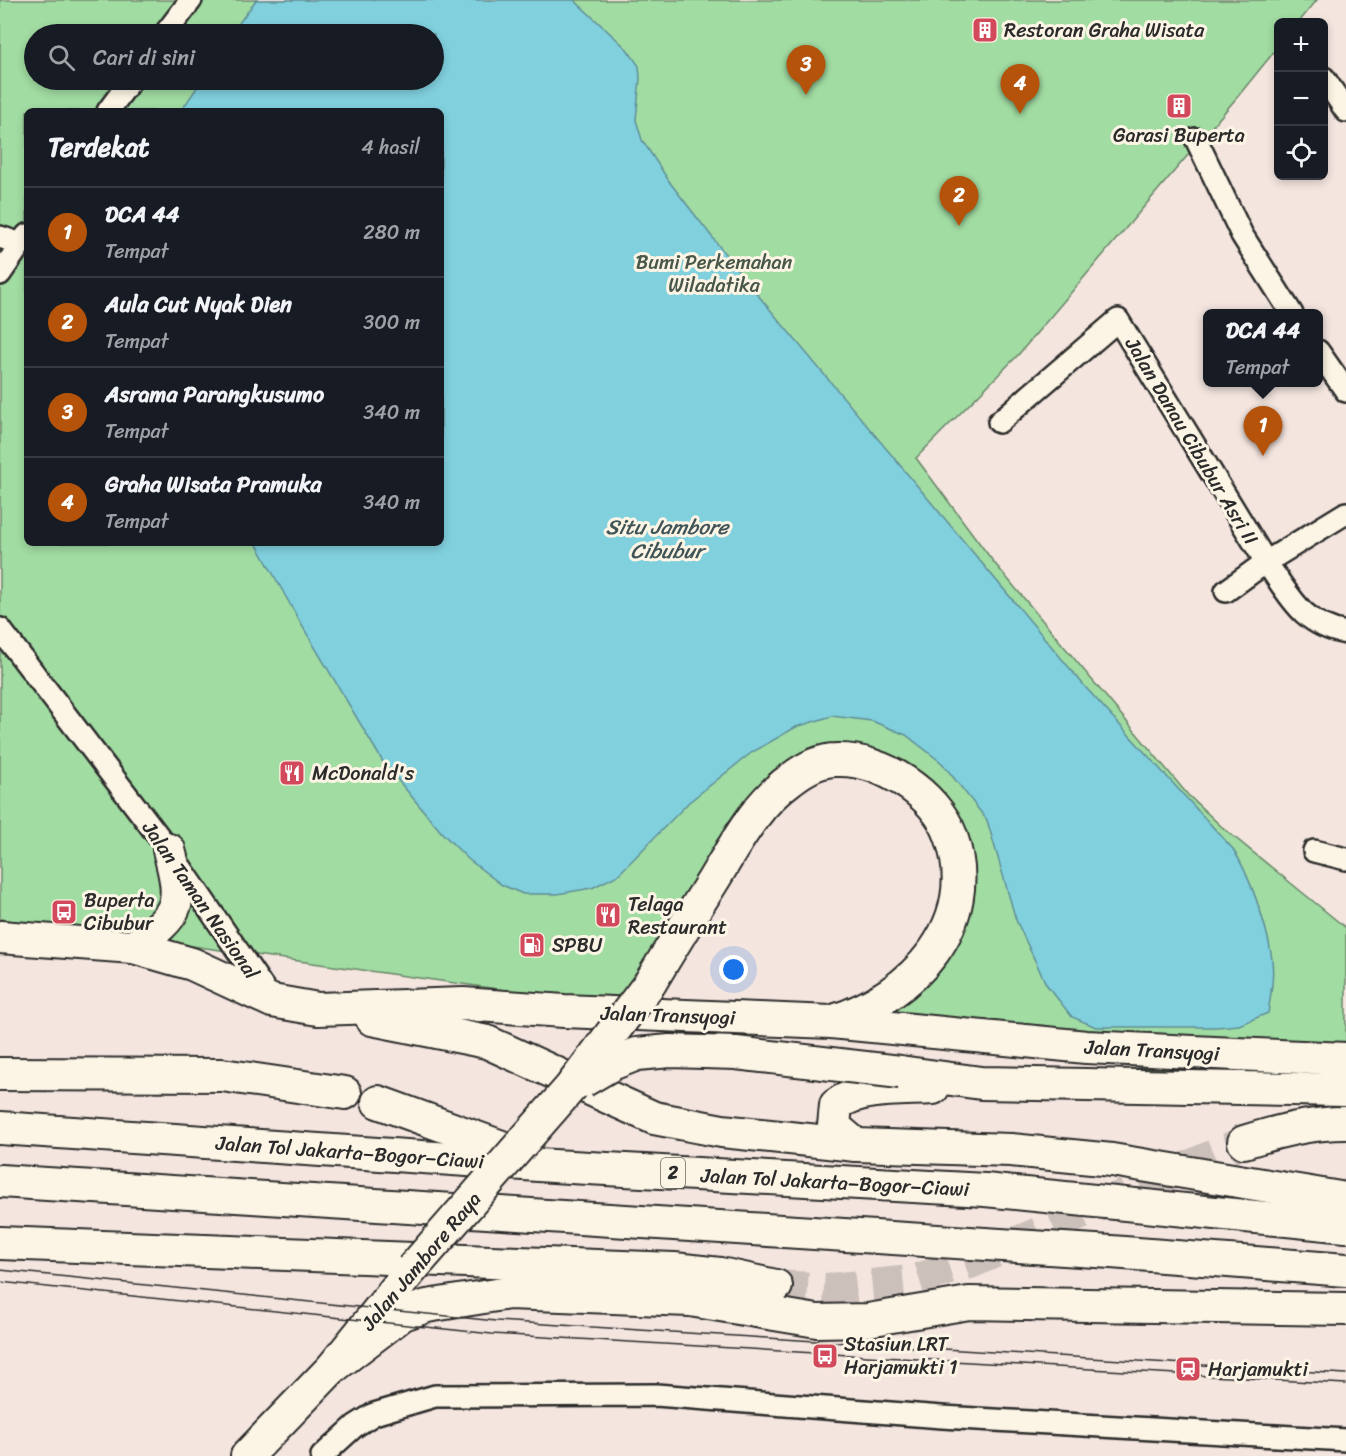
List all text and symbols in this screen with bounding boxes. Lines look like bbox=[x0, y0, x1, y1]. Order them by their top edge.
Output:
place label: Restoran Graha Wisata bbox=[1004, 13, 1205, 48]
building icon: Restoran Graha Wisata bbox=[970, 15, 1000, 45]
map controls bbox=[1274, 18, 1328, 180]
button: + bbox=[1274, 18, 1328, 72]
search box bbox=[24, 24, 444, 90]
text: Cari di sini bbox=[93, 38, 195, 77]
icon: search bbox=[45, 41, 78, 74]
pin: 3 bbox=[786, 46, 826, 95]
pin: 4 bbox=[1000, 64, 1040, 114]
button: − bbox=[1274, 72, 1328, 126]
building icon: Garasi Buperta bbox=[1164, 91, 1194, 121]
place label: Garasi Buperta bbox=[1113, 118, 1245, 153]
text: Terdekat bbox=[48, 124, 149, 170]
button: locate bbox=[1274, 126, 1328, 180]
text: 4 hasil bbox=[361, 130, 420, 165]
pin: 2 bbox=[940, 176, 978, 226]
text: DCA 44 bbox=[105, 195, 180, 234]
text: 1 bbox=[63, 215, 72, 250]
text: 280 m bbox=[363, 215, 420, 250]
text: Tempat bbox=[105, 234, 169, 269]
park label: Bumi Perkemahan Wiladatika bbox=[636, 245, 792, 303]
text: Aula Cut Nyak Dien bbox=[105, 285, 292, 324]
text: 2 bbox=[62, 305, 73, 340]
text: 300 m bbox=[363, 305, 420, 340]
popup bbox=[1203, 309, 1323, 387]
text: DCA 44 bbox=[1226, 311, 1300, 350]
text: Tempat bbox=[105, 324, 169, 359]
street label: Jalan Danau Cibubur Asri II bbox=[1115, 330, 1268, 552]
text: Tempat bbox=[1226, 350, 1289, 385]
text: Asrama Parangkusumo bbox=[105, 375, 324, 414]
text: 3 bbox=[62, 395, 73, 430]
text: 340 m bbox=[363, 395, 420, 430]
pin: 1 bbox=[1244, 406, 1282, 456]
text: Tempat bbox=[105, 414, 169, 449]
text: Graha Wisata Pramuka bbox=[105, 465, 322, 504]
text: 4 bbox=[61, 485, 74, 520]
text: 340 m bbox=[363, 485, 420, 520]
text: Tempat bbox=[105, 504, 169, 539]
water label: Situ Jambore Cibubur bbox=[606, 508, 731, 570]
place label: McDonald's bbox=[312, 756, 415, 791]
restaurant icon: McDonald's bbox=[277, 758, 307, 788]
street label: Jalan Taman Nasional bbox=[132, 813, 269, 988]
place label: Buperta Cibubur bbox=[84, 883, 154, 941]
place label: Telaga Restaurant bbox=[628, 887, 727, 945]
bus stop icon: Buperta Cibubur bbox=[49, 897, 79, 927]
restaurant icon: Telaga Restaurant bbox=[593, 900, 623, 930]
place label: SPBU bbox=[552, 928, 603, 963]
fuel station icon: SPBU bbox=[517, 930, 547, 960]
your location bbox=[719, 955, 748, 984]
street label: Jalan Transyogi bbox=[599, 996, 737, 1035]
street label: Jalan Transyogi bbox=[1083, 1029, 1222, 1072]
street label: Jalan Tol Jakarta–Bogor–Ciawi bbox=[214, 1126, 487, 1179]
road number: 2 bbox=[661, 1158, 685, 1188]
street label: Jalan Tol Jakarta–Bogor–Ciawi bbox=[699, 1158, 971, 1207]
street label: Jalan Jambore Raya bbox=[352, 1184, 490, 1340]
place label: Stasiun LRT Harjamukti 1 bbox=[844, 1327, 958, 1385]
bus stop icon: Stasiun LRT Harjamukti 1 bbox=[810, 1341, 840, 1371]
place label: Harjamukti bbox=[1208, 1352, 1309, 1387]
station icon: Harjamukti bbox=[1173, 1354, 1203, 1384]

